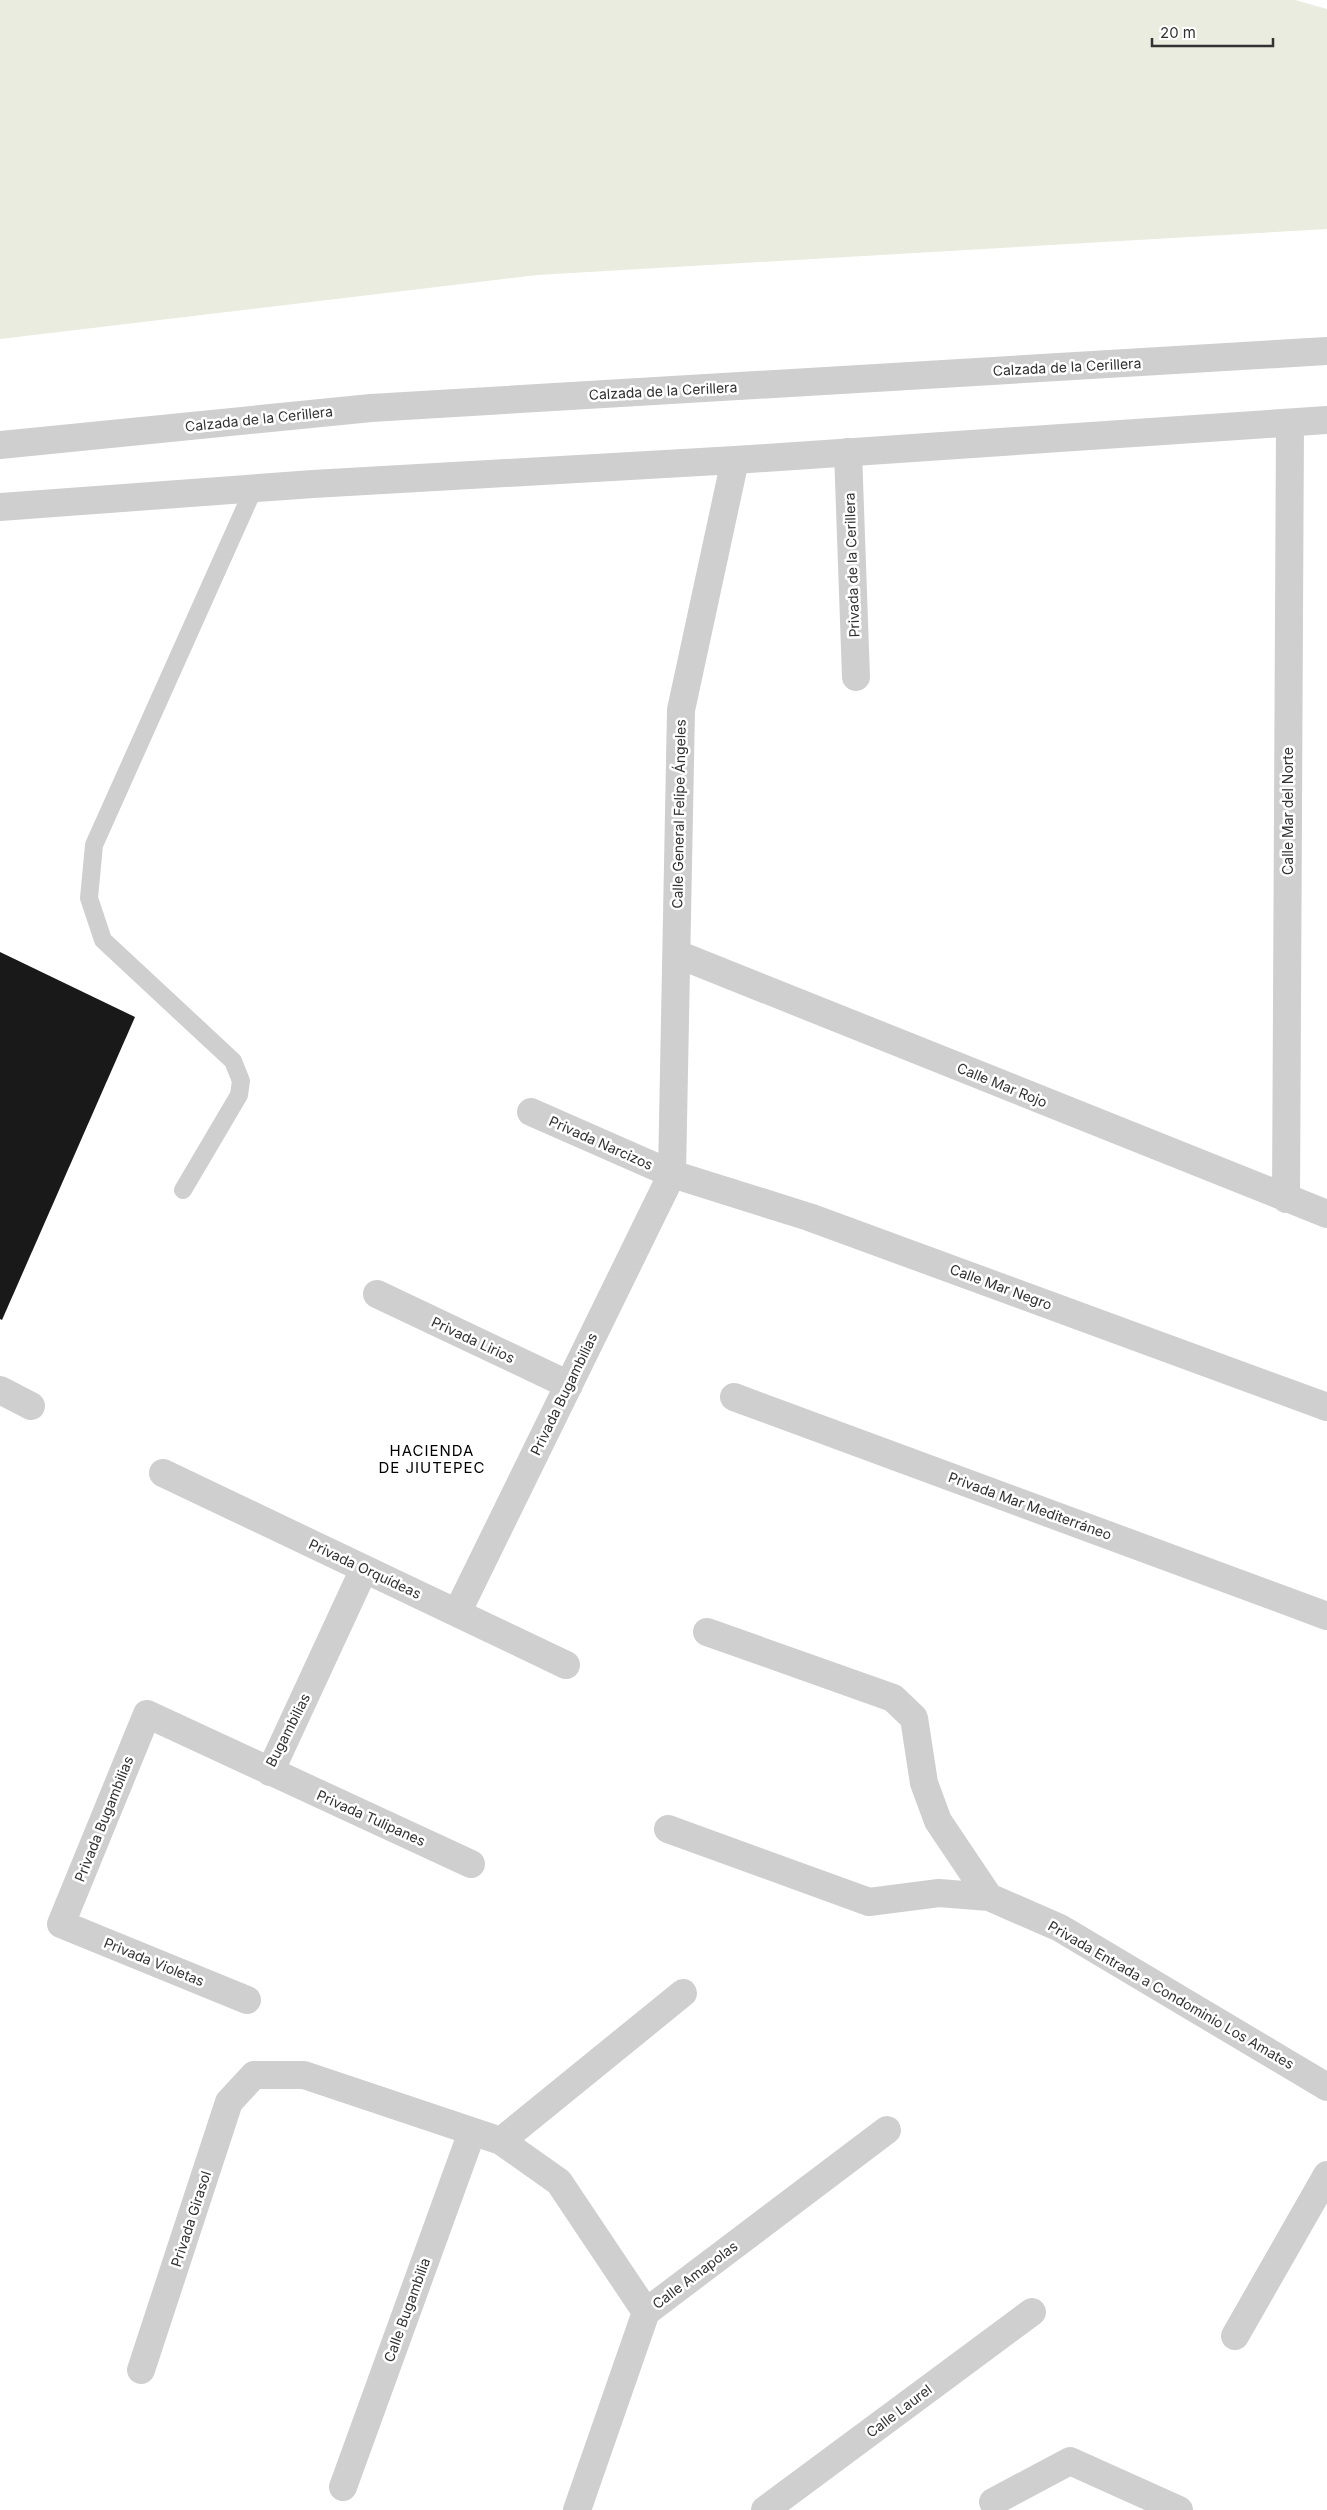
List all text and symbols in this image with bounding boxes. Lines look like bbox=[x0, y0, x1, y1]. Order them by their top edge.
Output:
scale bar bbox=[1152, 15, 1273, 47]
text: 20 m bbox=[1160, 23, 1196, 42]
street label: Calzada de la Cerillera bbox=[992, 354, 1142, 379]
street label: Calzada de la Cerillera bbox=[588, 378, 738, 403]
street label: Calzada de la Cerillera bbox=[184, 402, 334, 435]
street label: Privada de la Cerillera bbox=[840, 492, 863, 638]
street label: Calle General Felipe Ángeles bbox=[668, 719, 689, 909]
street label: Calle Mar del Norte bbox=[1279, 747, 1296, 875]
street label: Calle Mar Rojo bbox=[955, 1059, 1050, 1110]
street label: Privada Narcizos bbox=[547, 1112, 656, 1173]
street label: Calle Mar Negro bbox=[948, 1260, 1055, 1313]
street label: Privada Lirios bbox=[429, 1313, 518, 1366]
street label: Privada Bugambilias bbox=[527, 1330, 601, 1458]
district label: HACIENDA DE JIUTEPEC bbox=[378, 1441, 486, 1477]
street label: Privada Mar Mediterráneo bbox=[946, 1468, 1114, 1543]
street label: Privada Orquídeas bbox=[306, 1535, 424, 1602]
street label: Bugambilias bbox=[262, 1690, 313, 1769]
street label: Privada Bugambilias bbox=[71, 1754, 137, 1884]
street label: Privada Tulipanes bbox=[314, 1786, 428, 1849]
street label: Privada Entrada a Condominio Los Amates bbox=[1045, 1917, 1297, 2072]
street label: Privada Violetas bbox=[102, 1934, 207, 1989]
street label: Privada Girasol bbox=[167, 2169, 214, 2269]
street label: Calle Amapolas bbox=[649, 2237, 741, 2312]
street label: Calle Bugambilia bbox=[380, 2255, 433, 2364]
street label: Calle Laurel bbox=[863, 2380, 935, 2441]

